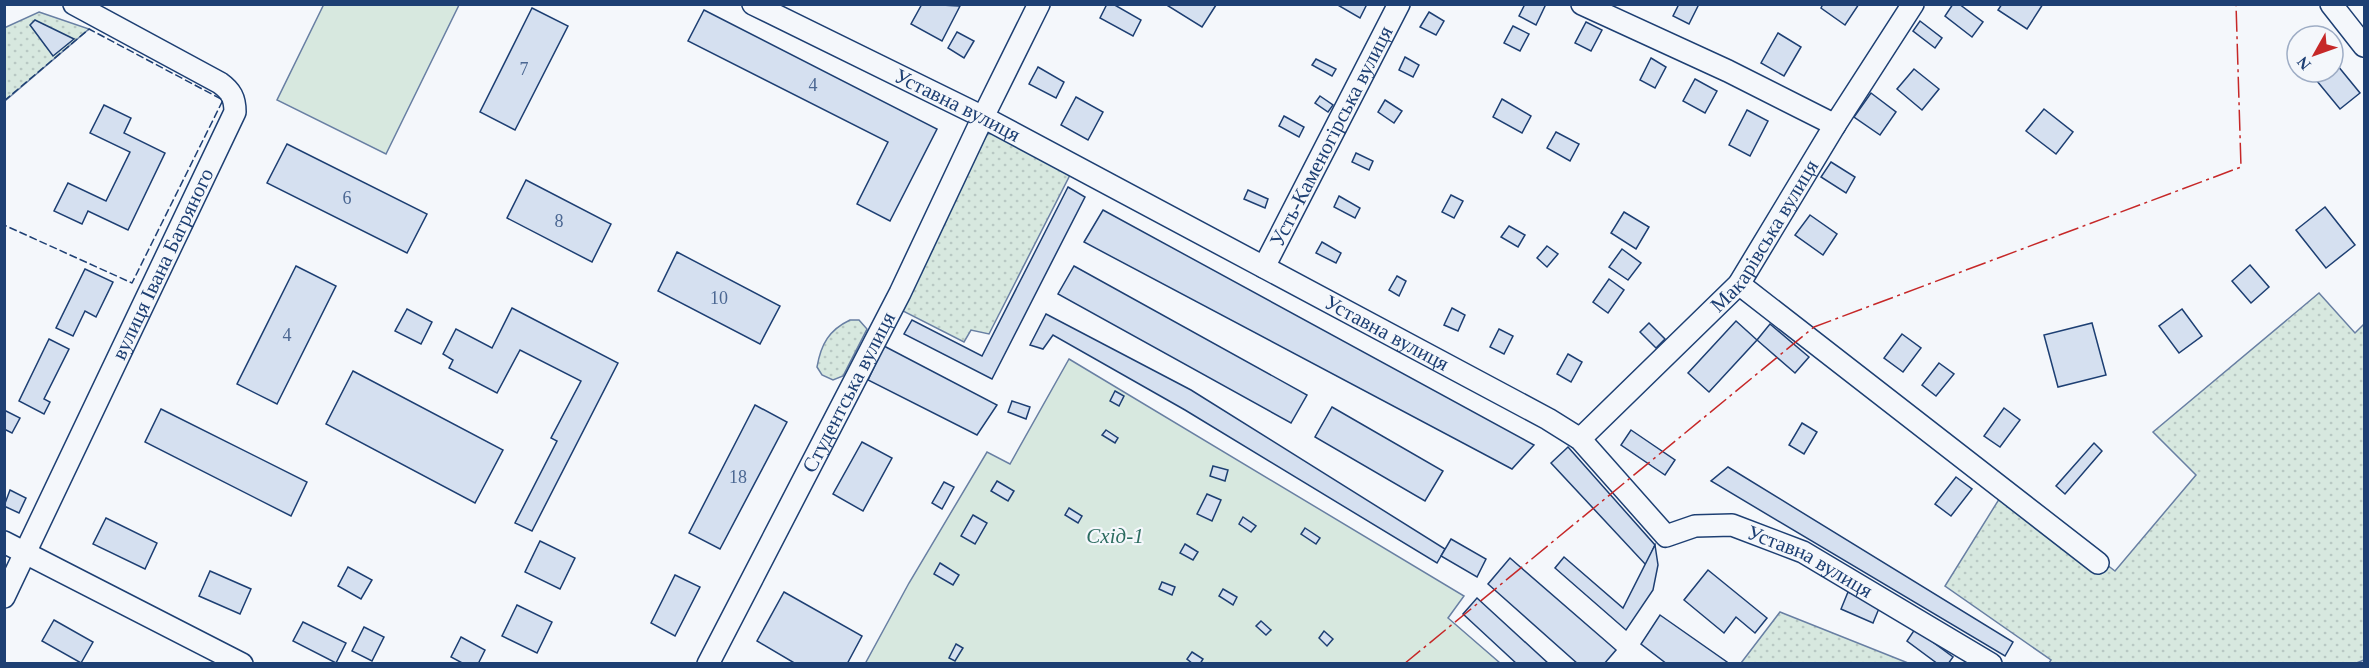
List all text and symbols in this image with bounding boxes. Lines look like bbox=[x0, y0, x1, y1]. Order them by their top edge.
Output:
street label: Усть-Каменогірська вулиця bbox=[1265, 22, 1398, 251]
north arrow bbox=[2285, 24, 2345, 84]
text: N bbox=[2293, 53, 2314, 73]
house number: 7 bbox=[520, 59, 529, 79]
street label: Уставна вулиця bbox=[891, 63, 1025, 147]
house number: 4 bbox=[809, 75, 818, 95]
street label: Макарівська вулиця bbox=[1705, 155, 1823, 317]
street label: вулиця Івана Багряного bbox=[107, 164, 218, 363]
house number: 6 bbox=[343, 188, 352, 208]
house number: 8 bbox=[555, 211, 564, 231]
house number: 10 bbox=[710, 288, 728, 308]
street label: Уставна вулиця bbox=[1320, 290, 1453, 376]
street label: Студентська вулиця bbox=[797, 308, 900, 477]
house number: 4 bbox=[283, 325, 292, 345]
house number: 18 bbox=[729, 467, 747, 487]
street label: Уставна вулиця bbox=[1744, 520, 1877, 603]
park label: Схід-1 bbox=[1086, 524, 1144, 548]

